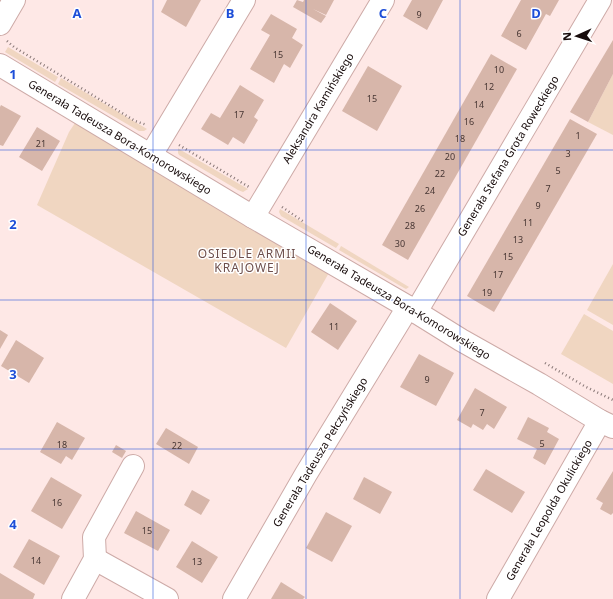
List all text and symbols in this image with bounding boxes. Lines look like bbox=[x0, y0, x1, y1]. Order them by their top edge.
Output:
text: A bbox=[73, 4, 82, 22]
text: B bbox=[226, 4, 234, 22]
text: C bbox=[379, 4, 387, 22]
text: D bbox=[531, 4, 541, 22]
house number: 9 bbox=[416, 8, 422, 21]
north arrow bbox=[557, 16, 597, 56]
house number: 6 bbox=[516, 27, 522, 40]
text: N bbox=[559, 32, 574, 41]
house number: 15 bbox=[273, 48, 283, 61]
street label: Aleksandra Kamińskiego bbox=[278, 49, 357, 166]
house number: 10 bbox=[494, 63, 504, 76]
text: 1 bbox=[9, 65, 17, 83]
street label: Generała Stefana Grota Roweckiego bbox=[453, 72, 562, 239]
street label: Generała Tadeusza Bora-Komorowskiego bbox=[26, 76, 215, 198]
house number: 12 bbox=[484, 80, 494, 93]
house number: 15 bbox=[367, 92, 377, 105]
house number: 14 bbox=[474, 98, 484, 111]
house number: 17 bbox=[234, 108, 244, 121]
house number: 16 bbox=[464, 115, 474, 128]
house number: 1 bbox=[575, 129, 581, 142]
house number: 18 bbox=[455, 132, 465, 145]
house number: 21 bbox=[36, 137, 46, 150]
house number: 3 bbox=[565, 147, 571, 160]
house number: 20 bbox=[445, 150, 455, 163]
house number: 5 bbox=[555, 164, 561, 177]
house number: 22 bbox=[435, 167, 445, 180]
house number: 7 bbox=[545, 182, 551, 195]
house number: 24 bbox=[425, 184, 435, 197]
house number: 9 bbox=[535, 199, 541, 212]
house number: 26 bbox=[415, 202, 425, 215]
text: 2 bbox=[9, 215, 17, 233]
house number: 11 bbox=[523, 216, 533, 229]
house number: 28 bbox=[405, 219, 415, 232]
house number: 13 bbox=[513, 233, 523, 246]
house number: 30 bbox=[395, 237, 405, 250]
street label: Generała Tadeusza Bora-Komorowskiego bbox=[305, 241, 494, 363]
district label: OSIEDLE ARMII KRAJOWEJ bbox=[198, 245, 296, 276]
house number: 15 bbox=[503, 250, 513, 263]
house number: 17 bbox=[493, 268, 503, 281]
house number: 19 bbox=[482, 286, 492, 299]
house number: 11 bbox=[329, 320, 339, 333]
text: 3 bbox=[9, 365, 17, 383]
house number: 9 bbox=[424, 373, 430, 386]
street label: Generała Tadeusza Pełczyńskiego bbox=[269, 374, 371, 529]
house number: 7 bbox=[479, 406, 485, 419]
street label: Generała Leopolda Okulickiego bbox=[502, 436, 595, 583]
house number: 5 bbox=[539, 437, 545, 450]
house number: 18 bbox=[57, 438, 67, 451]
house number: 22 bbox=[172, 439, 182, 452]
house number: 16 bbox=[52, 496, 62, 509]
text: 4 bbox=[9, 515, 17, 533]
house number: 15 bbox=[142, 524, 152, 537]
house number: 14 bbox=[31, 554, 41, 567]
house number: 13 bbox=[192, 555, 202, 568]

